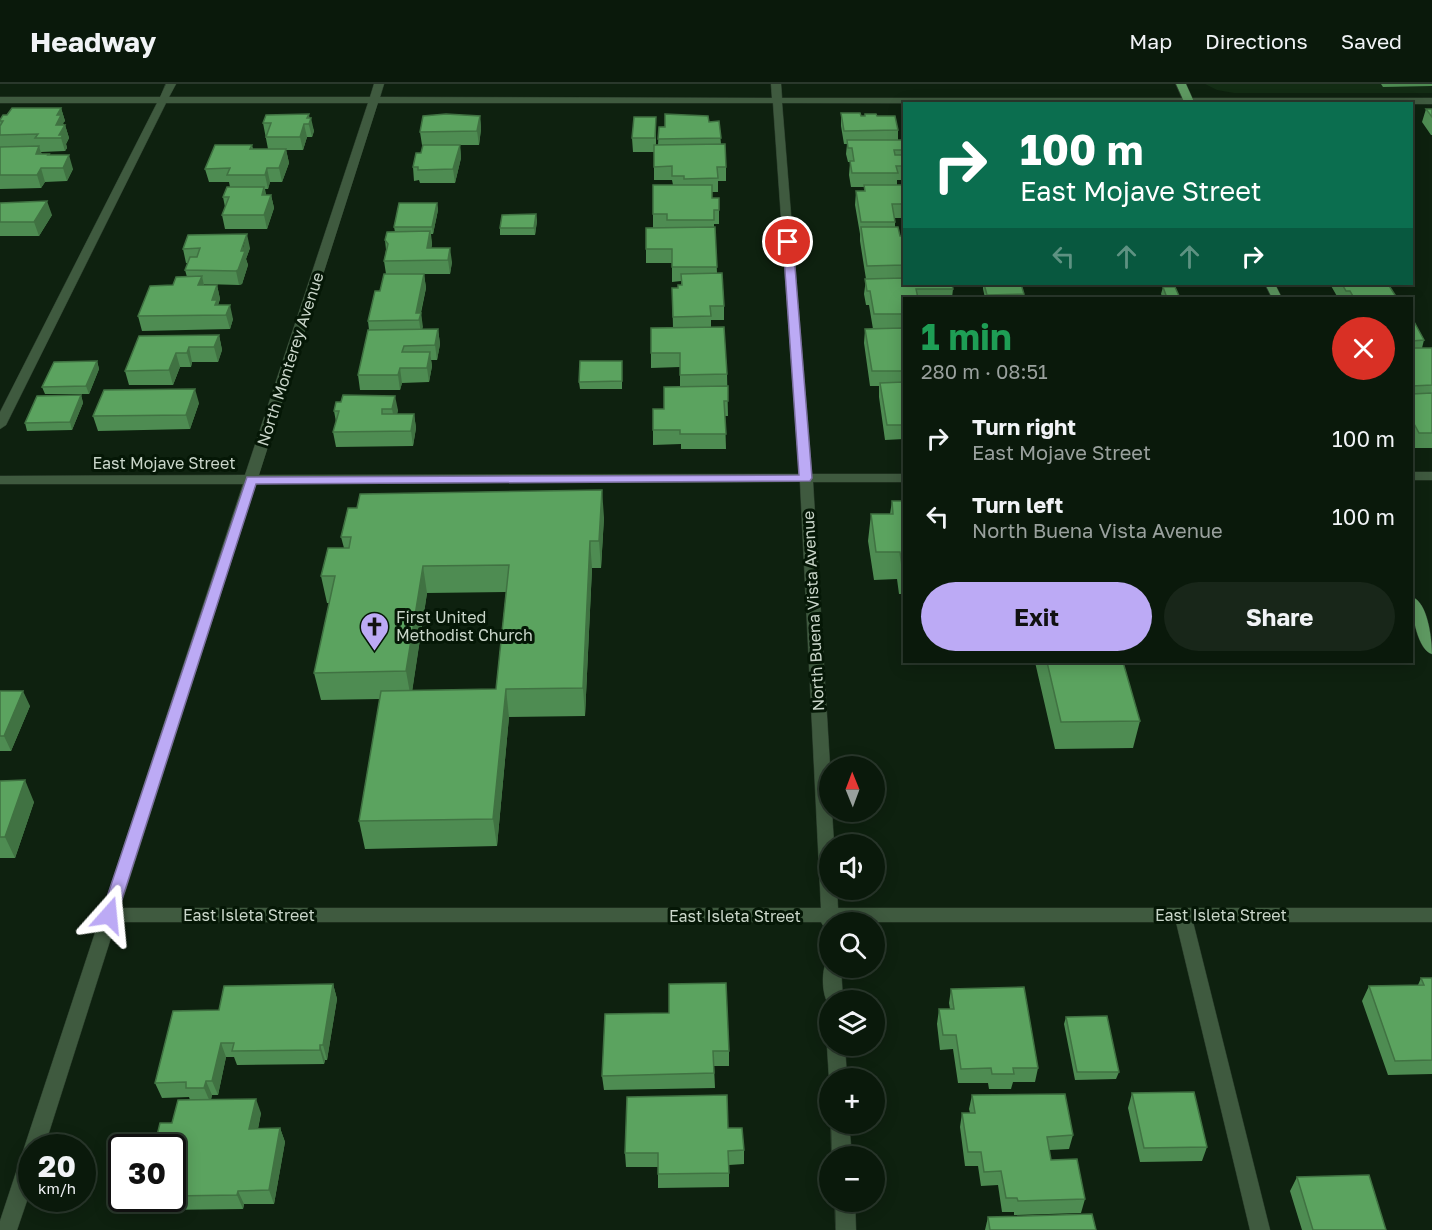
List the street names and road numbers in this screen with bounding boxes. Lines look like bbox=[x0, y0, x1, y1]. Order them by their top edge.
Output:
street label: North Monterey Avenue bbox=[252, 269, 328, 449]
street label: East Mojave Street bbox=[92, 453, 236, 473]
street label: North Buena Vista Avenue bbox=[798, 510, 828, 712]
street label: East Isleta Street bbox=[183, 905, 315, 925]
street label: East Isleta Street bbox=[1155, 905, 1287, 925]
street label: East Isleta Street bbox=[669, 906, 801, 926]

